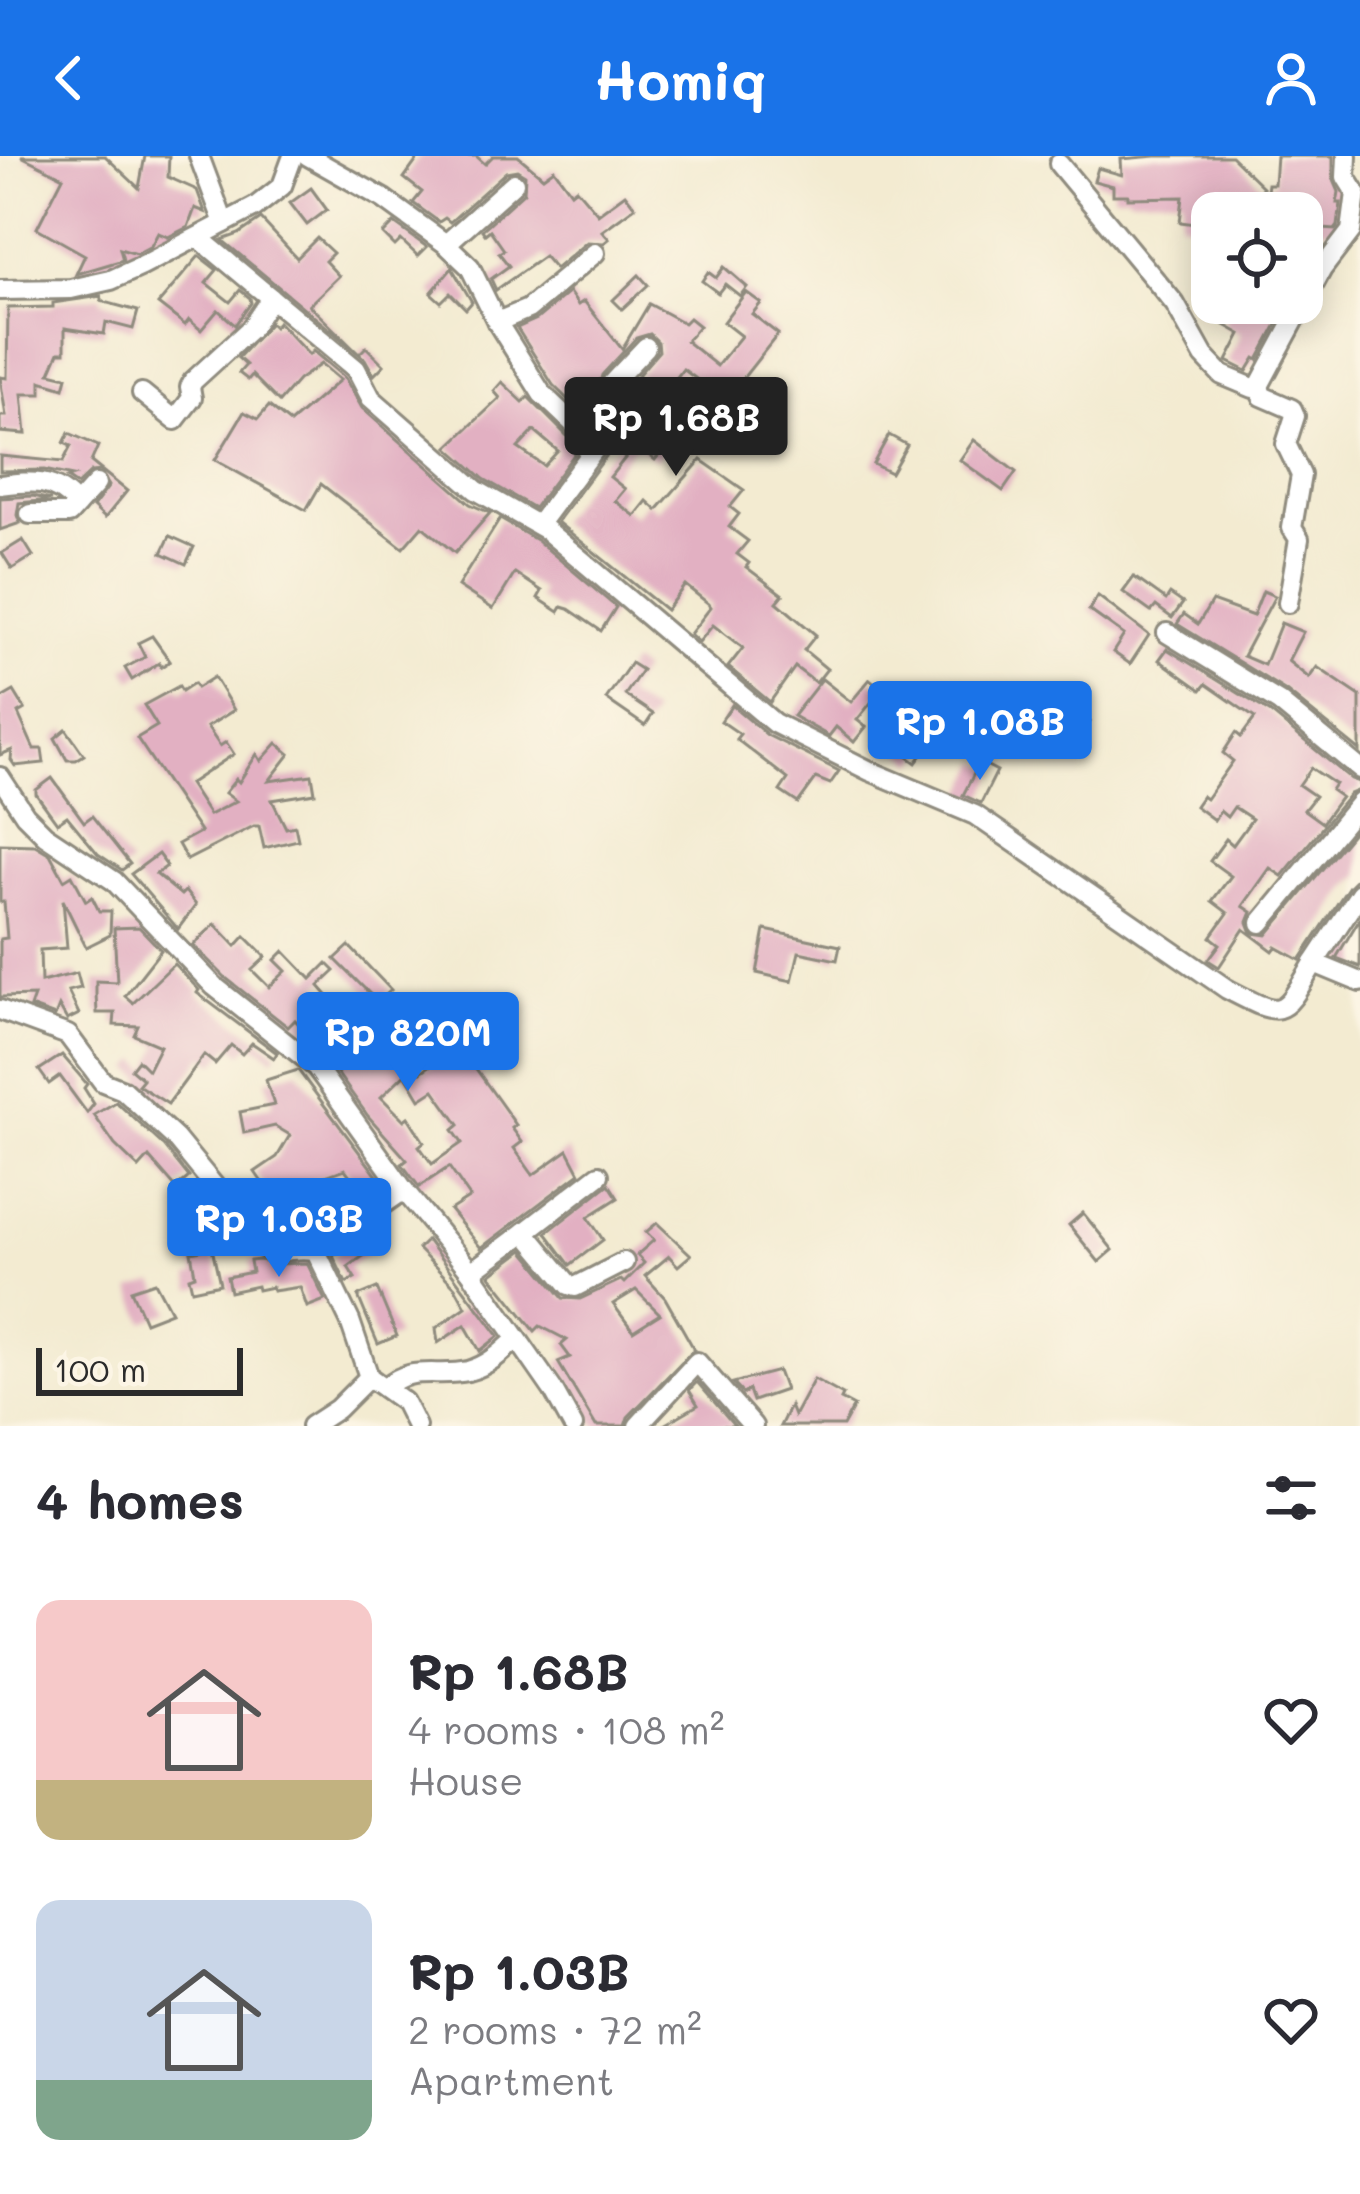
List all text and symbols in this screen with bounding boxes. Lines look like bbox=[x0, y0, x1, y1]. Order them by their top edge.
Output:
text: Homiq bbox=[594, 43, 766, 114]
icon: back bbox=[36, 45, 102, 111]
icon: person bbox=[1258, 45, 1324, 111]
map controls bbox=[1191, 192, 1323, 324]
button: locate bbox=[1191, 192, 1323, 324]
pin: Rp 1.68B bbox=[552, 377, 800, 479]
text: Rp 1.68B bbox=[592, 390, 760, 441]
pin: Rp 1.08B bbox=[856, 681, 1104, 783]
text: Rp 1.08B bbox=[895, 694, 1065, 745]
pin: Rp 820M bbox=[297, 992, 519, 1094]
text: Rp 820M bbox=[324, 1005, 492, 1056]
pin: Rp 1.03B bbox=[155, 1178, 403, 1280]
text: Rp 1.03B bbox=[194, 1191, 364, 1242]
scale bar bbox=[36, 1342, 243, 1395]
text: 100 m bbox=[54, 1347, 146, 1390]
text: 4 homes bbox=[36, 1465, 244, 1532]
icon: filters bbox=[1258, 1465, 1324, 1531]
text: Rp 1.68B bbox=[408, 1636, 629, 1703]
icon: home bbox=[132, 1648, 276, 1792]
icon: heart bbox=[1258, 1687, 1324, 1753]
text: 4 rooms · 108 m² bbox=[408, 1703, 725, 1754]
text: House bbox=[408, 1754, 523, 1805]
text: Rp 1.03B bbox=[408, 1936, 630, 2003]
icon: home bbox=[132, 1948, 276, 2092]
icon: heart bbox=[1258, 1987, 1324, 2053]
text: 2 rooms · 72 m² bbox=[408, 2003, 702, 2054]
text: Apartment bbox=[408, 2054, 614, 2105]

